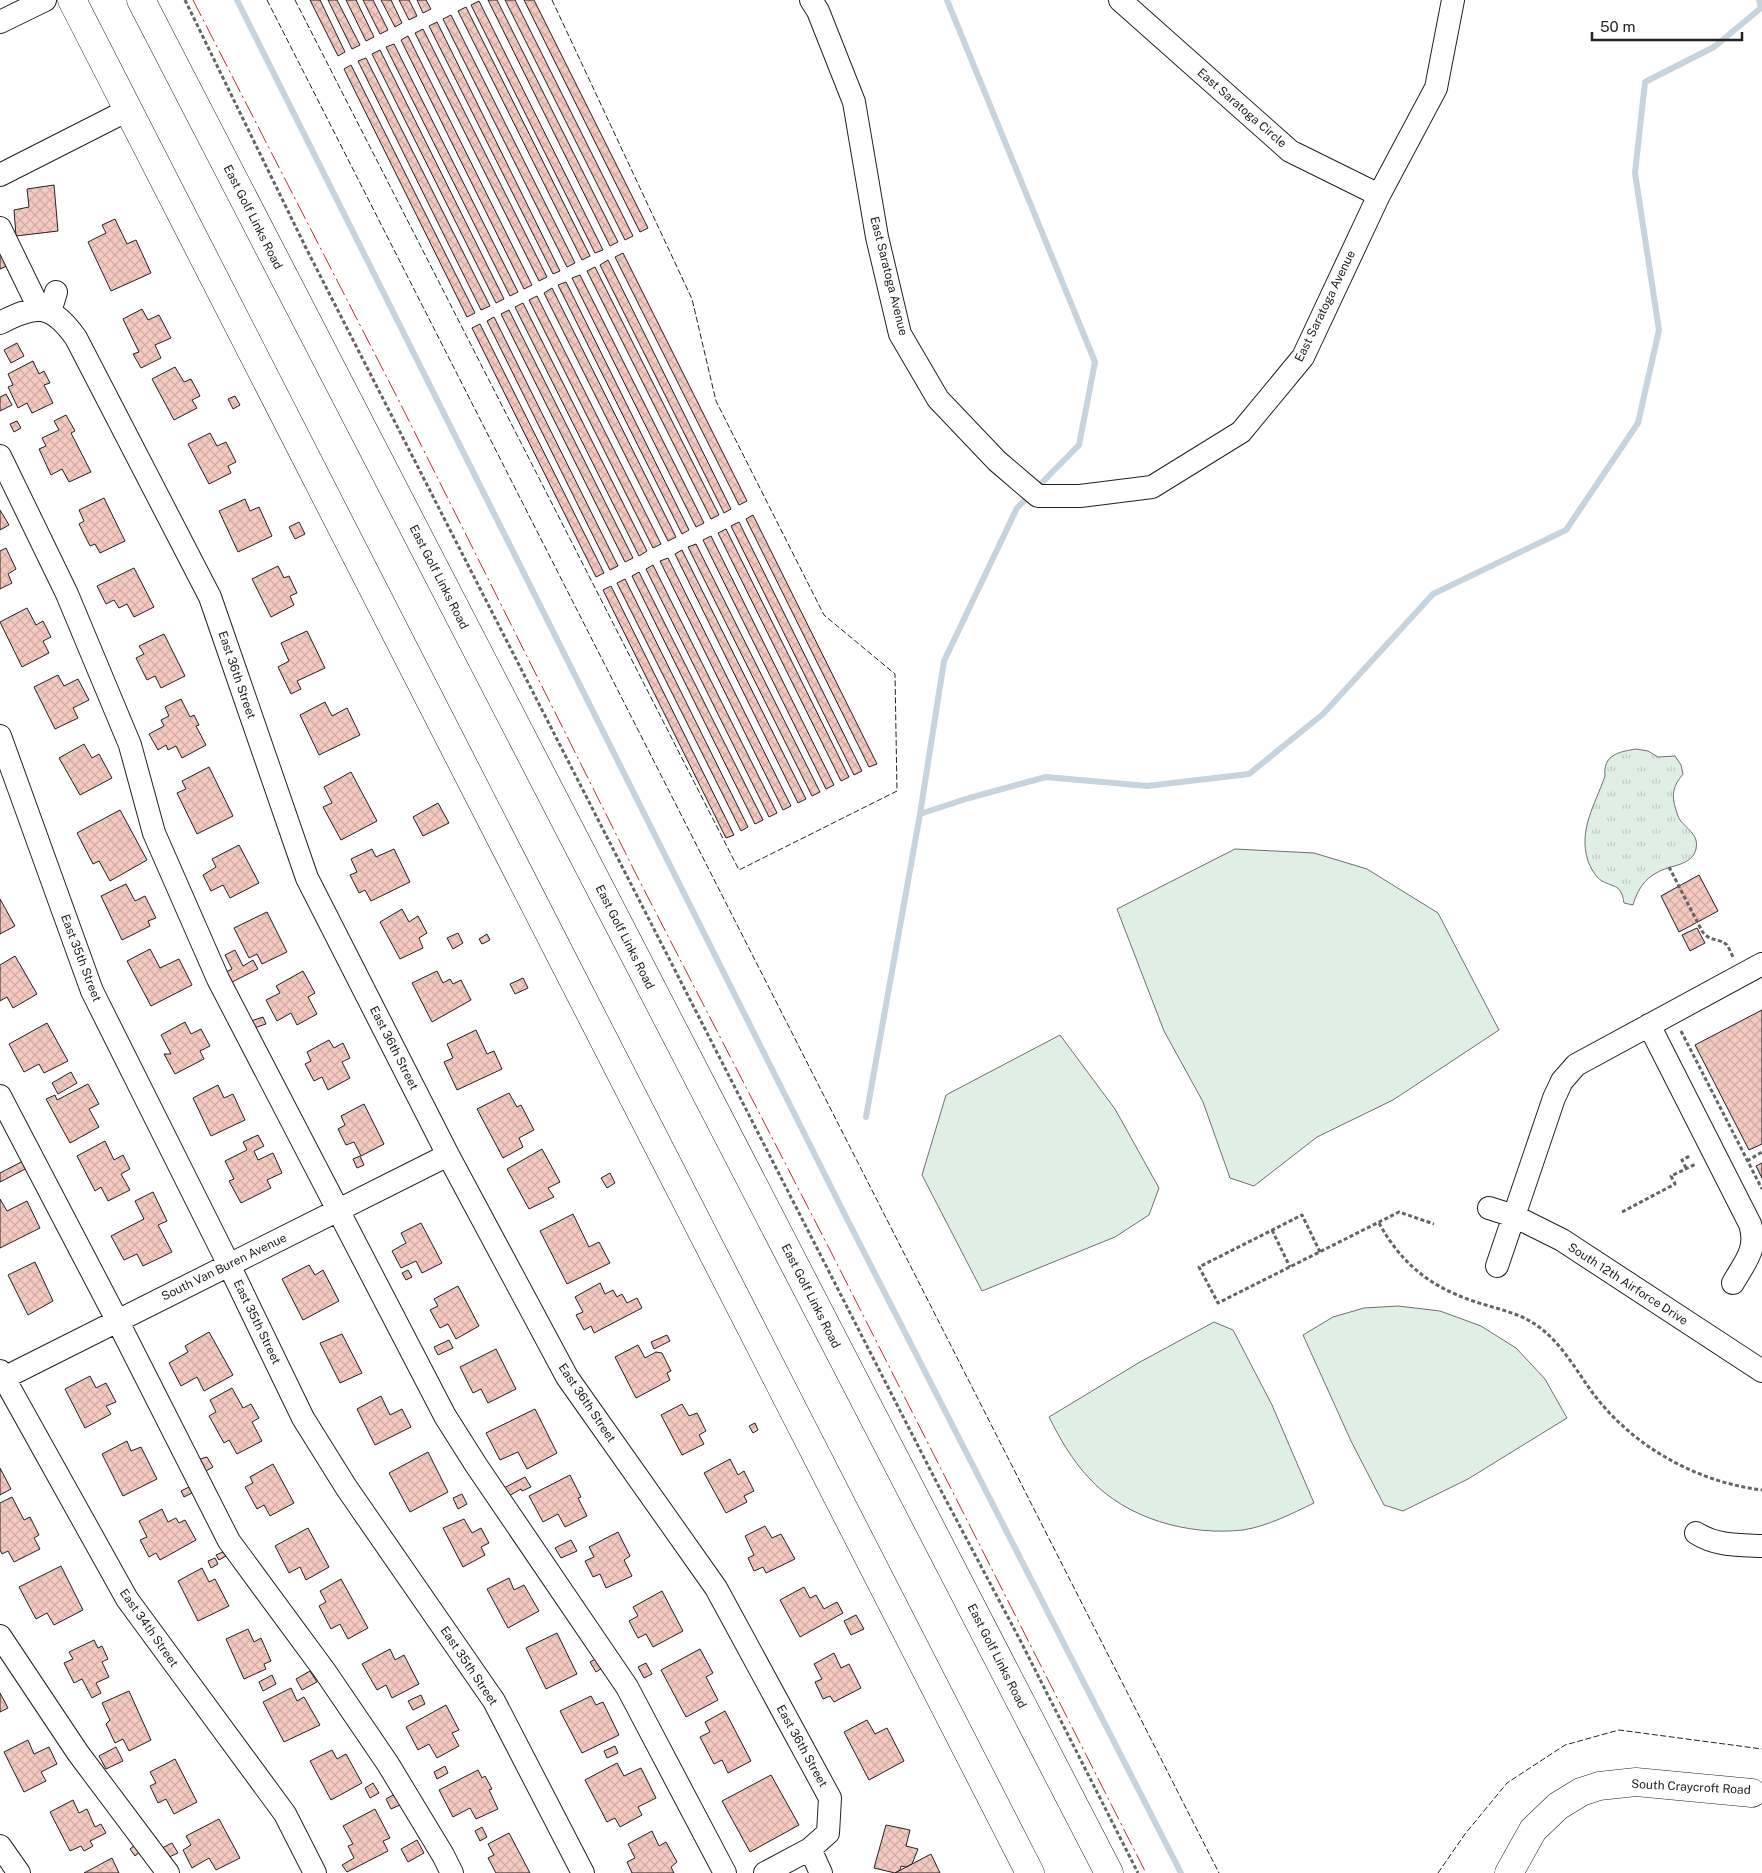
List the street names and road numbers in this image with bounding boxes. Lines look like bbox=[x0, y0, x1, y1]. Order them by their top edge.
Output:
street label: East Saratoga Circle bbox=[1195, 65, 1290, 151]
street label: East Golf Links Road bbox=[221, 163, 285, 271]
street label: East Saratoga Avenue bbox=[867, 215, 911, 337]
street label: East Saratoga Avenue bbox=[1292, 248, 1358, 364]
street label: East Golf Links Road bbox=[407, 523, 471, 631]
street label: East 36th Street bbox=[215, 629, 259, 721]
street label: East Golf Links Road bbox=[593, 883, 657, 991]
street label: East 35th Street bbox=[58, 912, 104, 1004]
street label: East 36th Street bbox=[367, 1004, 421, 1092]
street label: South Van Buren Avenue bbox=[159, 1230, 289, 1303]
street label: South 12th Airforce Drive bbox=[1565, 1240, 1691, 1328]
street label: East Golf Links Road bbox=[779, 1242, 843, 1350]
street label: East 35th Street bbox=[230, 1277, 284, 1367]
street label: East 36th Street bbox=[555, 1361, 619, 1445]
street label: East 34th Street bbox=[117, 1586, 181, 1670]
street label: East Golf Links Road bbox=[965, 1602, 1029, 1710]
street label: East 35th Street bbox=[437, 1624, 501, 1708]
street label: East 36th Street bbox=[774, 1702, 831, 1790]
street label: South Craycroft Road bbox=[1631, 1777, 1751, 1797]

